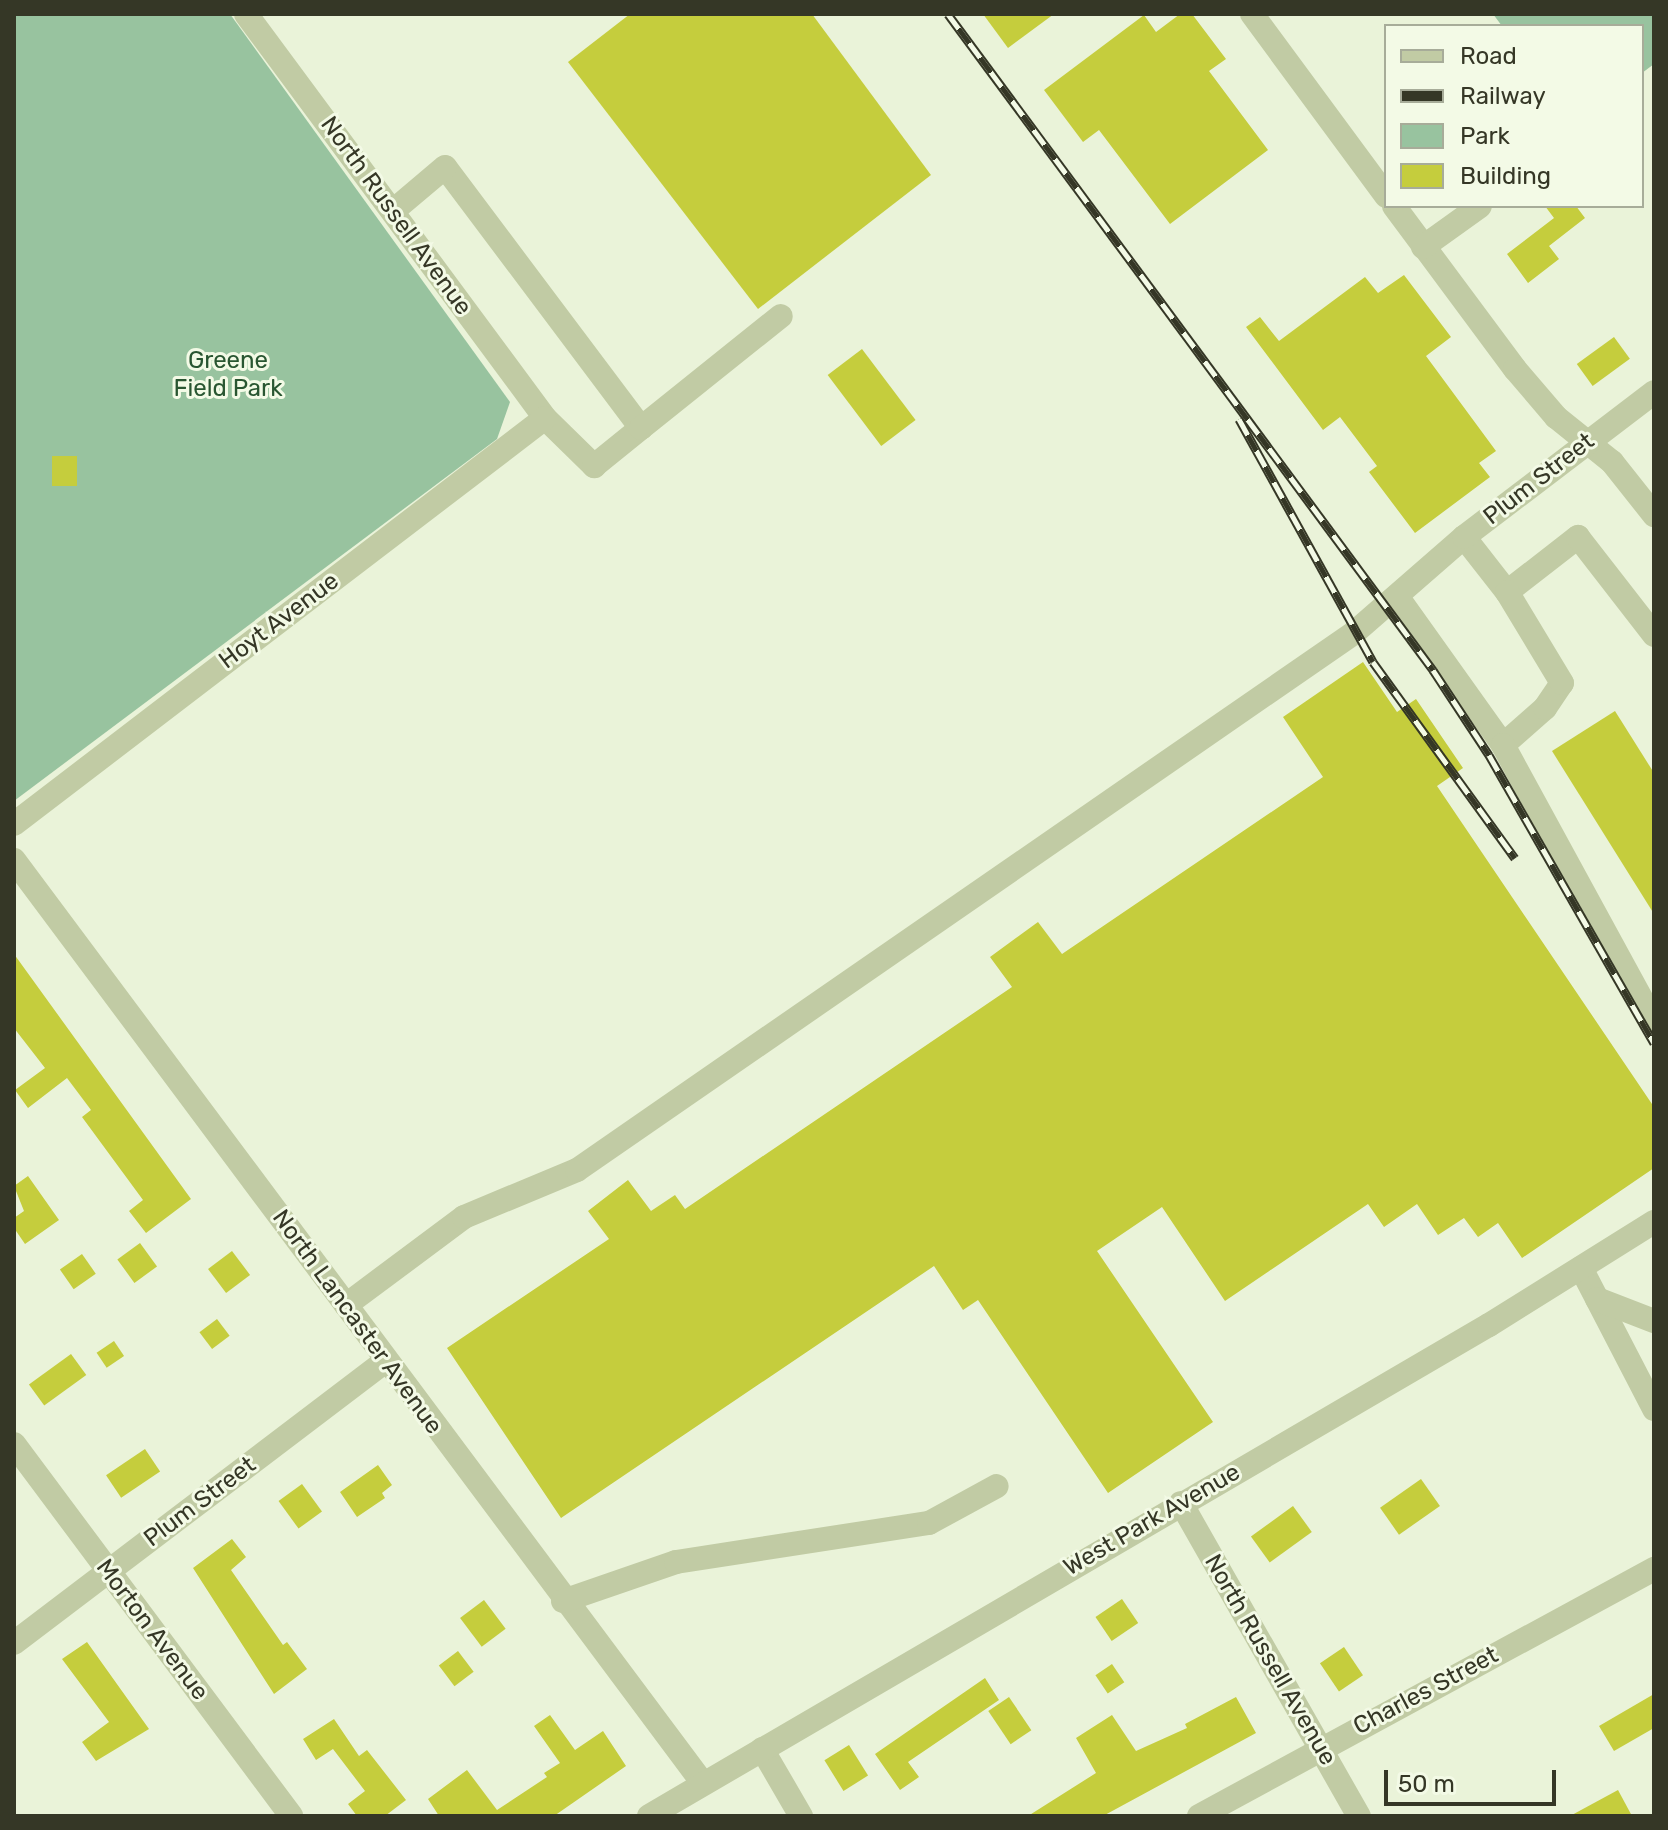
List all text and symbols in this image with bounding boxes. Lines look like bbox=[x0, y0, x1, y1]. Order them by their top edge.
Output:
legend bbox=[1384, 24, 1644, 208]
text: Road bbox=[1460, 42, 1517, 70]
text: Railway bbox=[1460, 82, 1546, 110]
street label: North Russell Avenue bbox=[314, 111, 478, 321]
text: Park bbox=[1460, 122, 1510, 150]
text: Building bbox=[1460, 162, 1551, 190]
park label: Greene Field Park bbox=[173, 347, 283, 403]
street label: Plum Street bbox=[1478, 427, 1600, 531]
street label: Hoyt Avenue bbox=[213, 566, 345, 676]
street label: North Lancaster Avenue bbox=[266, 1204, 448, 1440]
street label: Plum Street bbox=[139, 1451, 261, 1553]
street label: West Park Avenue bbox=[1058, 1458, 1246, 1582]
street label: North Russell Avenue bbox=[1198, 1549, 1342, 1771]
street label: Morton Avenue bbox=[89, 1554, 215, 1706]
street label: Charles Street bbox=[1349, 1641, 1503, 1741]
scale bar bbox=[1388, 1754, 1560, 1804]
text: 50 m bbox=[1398, 1770, 1455, 1798]

